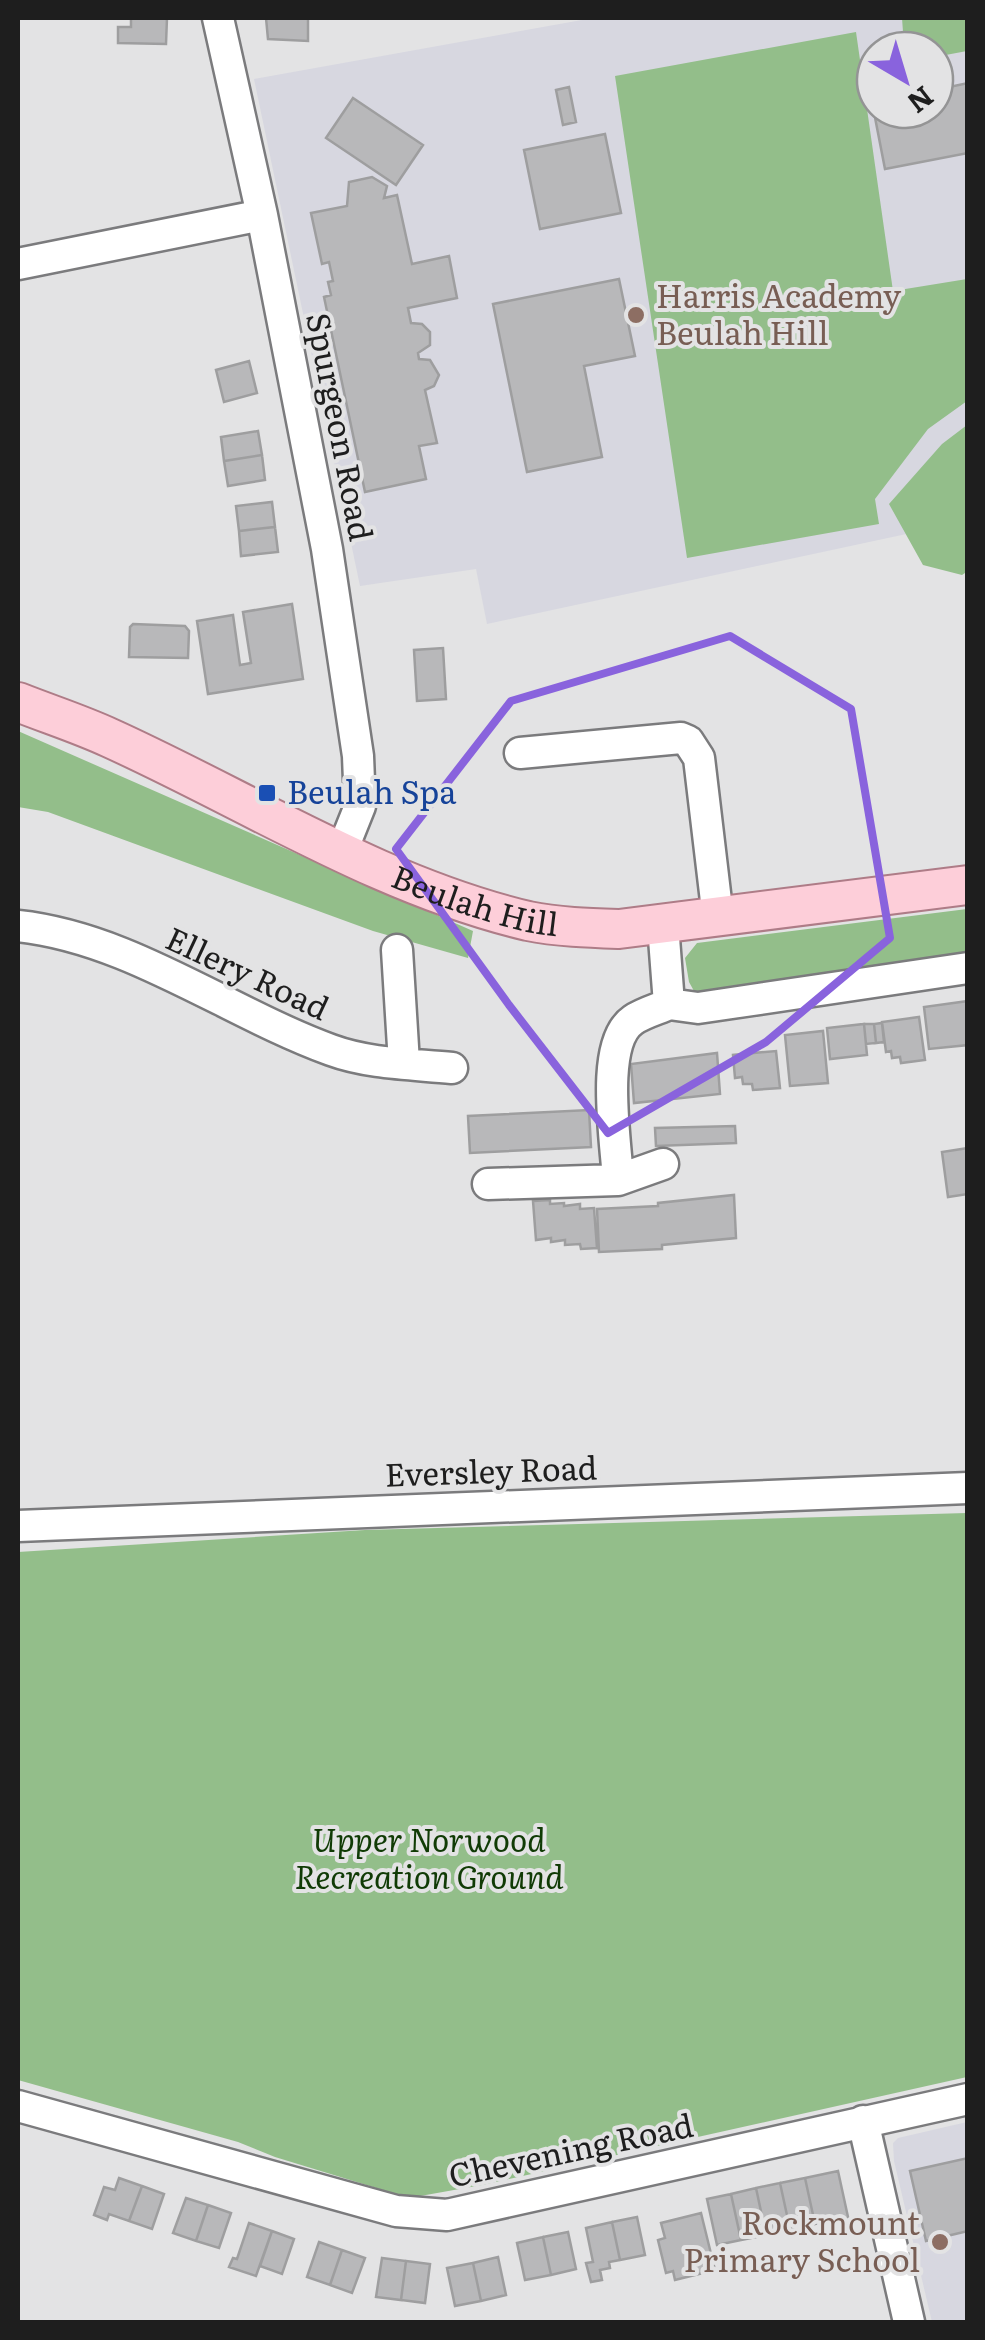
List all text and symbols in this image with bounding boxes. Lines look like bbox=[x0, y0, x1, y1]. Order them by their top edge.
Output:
north arrow bbox=[855, 30, 955, 130]
text: N bbox=[899, 77, 944, 125]
place label: Harris Academy Beulah Hill bbox=[656, 270, 902, 355]
marker: Harris Academy Beulah Hill bbox=[625, 304, 647, 326]
street label: Spurgeon Road bbox=[296, 308, 388, 545]
place label: Beulah Spa bbox=[287, 766, 457, 814]
marker: Beulah Spa bbox=[256, 782, 278, 804]
street label: Beulah Hill bbox=[385, 851, 561, 946]
street label: Ellery Road bbox=[159, 913, 338, 1030]
street label: Eversley Road bbox=[384, 1441, 598, 1497]
park label: Upper Norwood Recreation Ground bbox=[294, 1814, 564, 1899]
street label: Chevening Road bbox=[444, 2099, 697, 2197]
place label: Rockmount Primary School bbox=[683, 2197, 920, 2282]
marker: Rockmount Primary School bbox=[929, 2231, 951, 2253]

